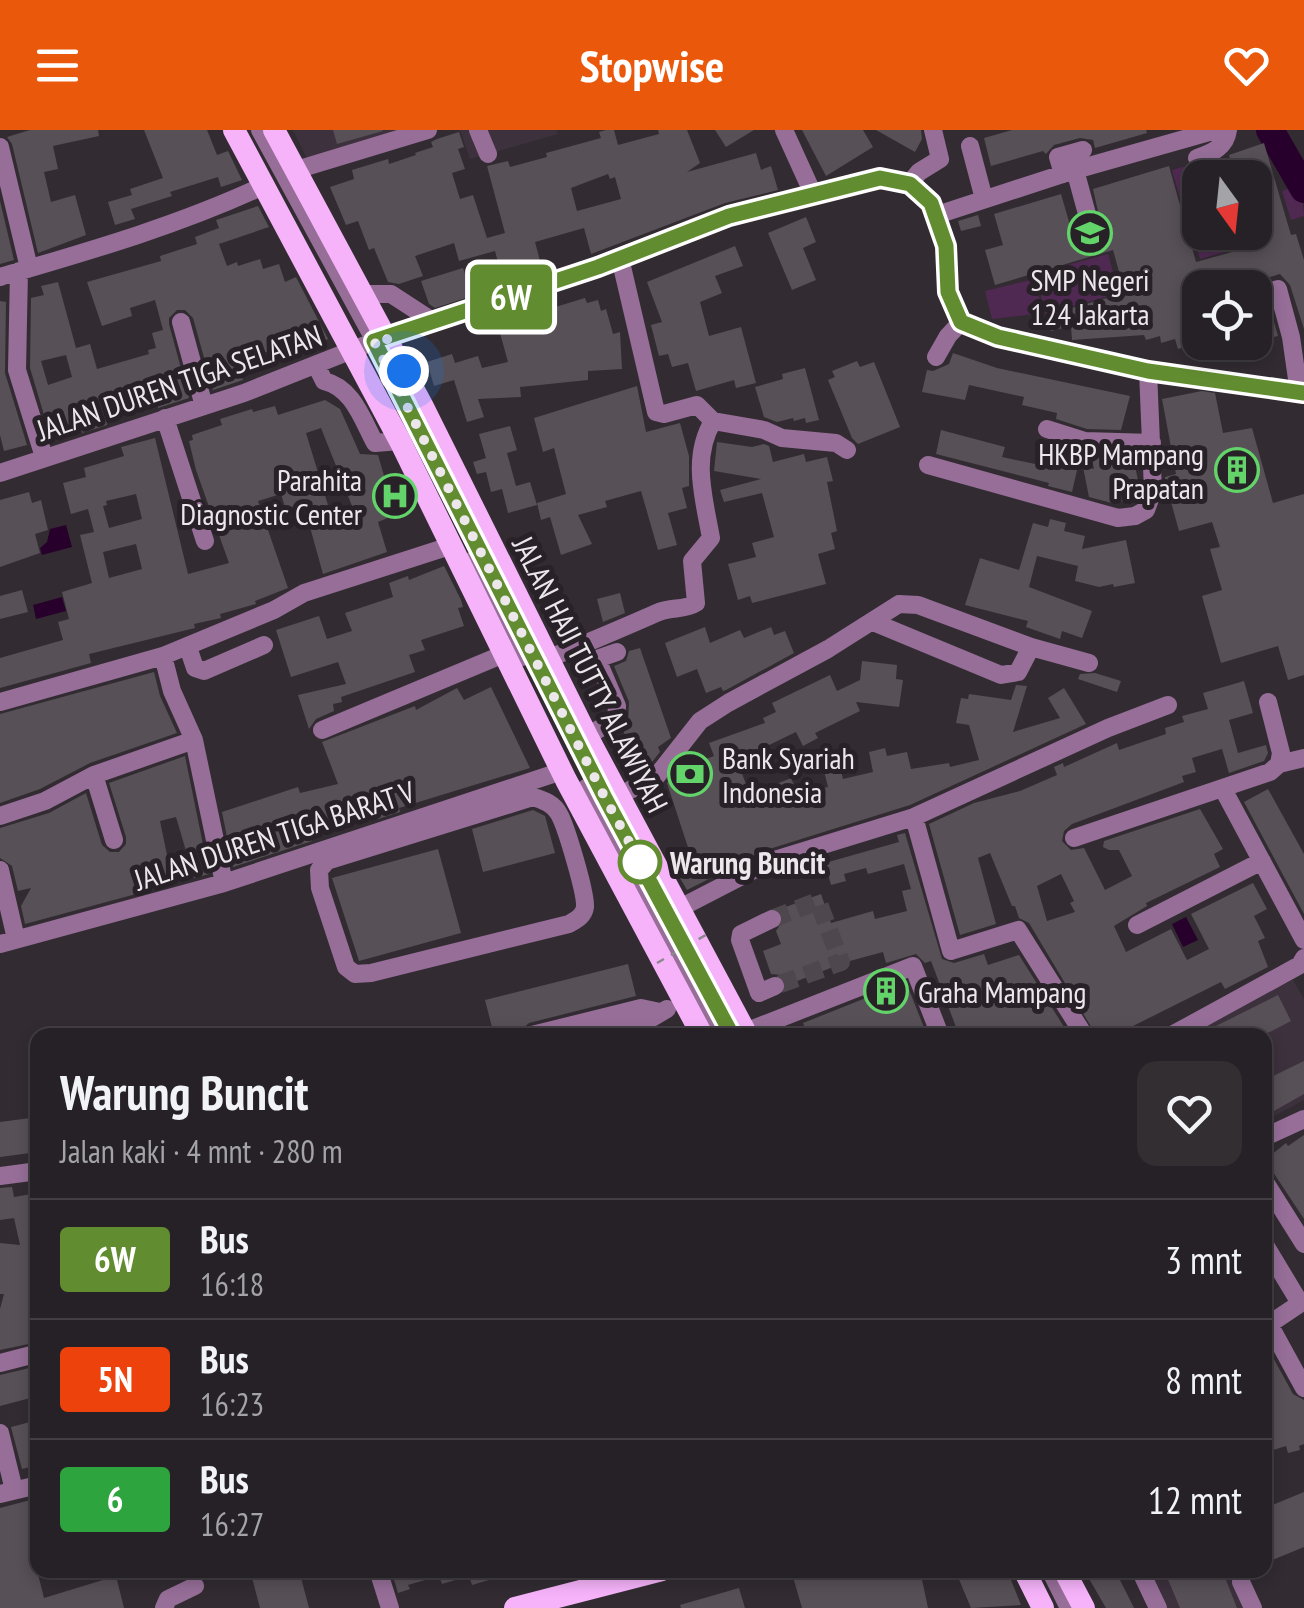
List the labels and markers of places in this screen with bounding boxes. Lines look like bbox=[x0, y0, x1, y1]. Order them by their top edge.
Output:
school or university icon: SMP Negeri 124 Jakarta bbox=[1067, 210, 1113, 256]
place label: SMP Negeri 124 Jakarta bbox=[1030, 260, 1150, 333]
place label: HKBP Mampang Prapatan bbox=[1038, 434, 1204, 507]
building icon: HKBP Mampang Prapatan bbox=[1214, 447, 1260, 493]
place label: Parahita Diagnostic Center bbox=[180, 460, 363, 533]
hospital icon: Parahita Diagnostic Center bbox=[372, 473, 418, 519]
place label: Bank Syariah Indonesia bbox=[722, 738, 855, 811]
bank icon: Bank Syariah Indonesia bbox=[667, 751, 713, 797]
marker: Warung Buncit bbox=[619, 841, 661, 883]
place label: Warung Buncit bbox=[669, 843, 826, 882]
building icon: Graha Mampang bbox=[863, 968, 909, 1014]
place label: Graha Mampang bbox=[918, 972, 1086, 1011]

